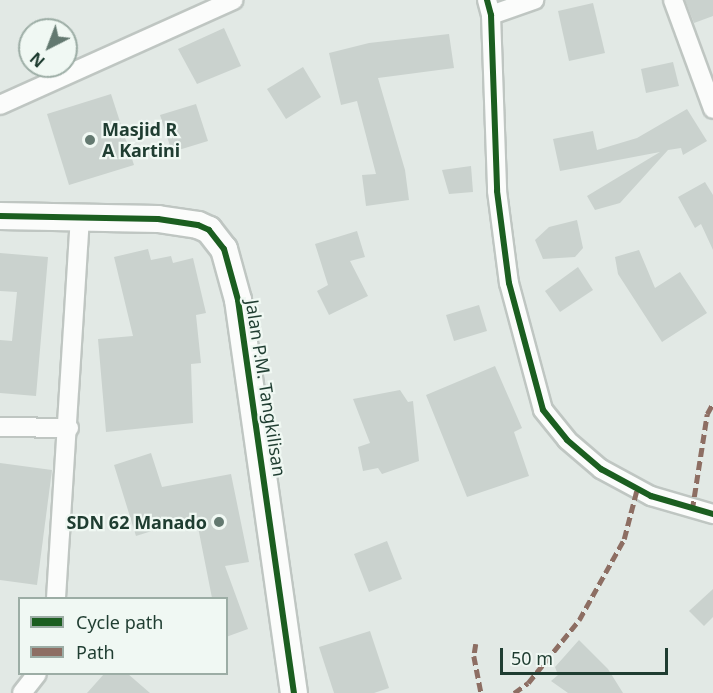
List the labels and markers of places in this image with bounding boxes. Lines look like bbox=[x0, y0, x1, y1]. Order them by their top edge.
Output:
place label: Masjid R A Kartini bbox=[102, 119, 180, 162]
marker: Masjid R A Kartini bbox=[83, 133, 97, 147]
place label: SDN 62 Manado bbox=[66, 511, 207, 533]
marker: SDN 62 Manado bbox=[212, 515, 226, 529]

